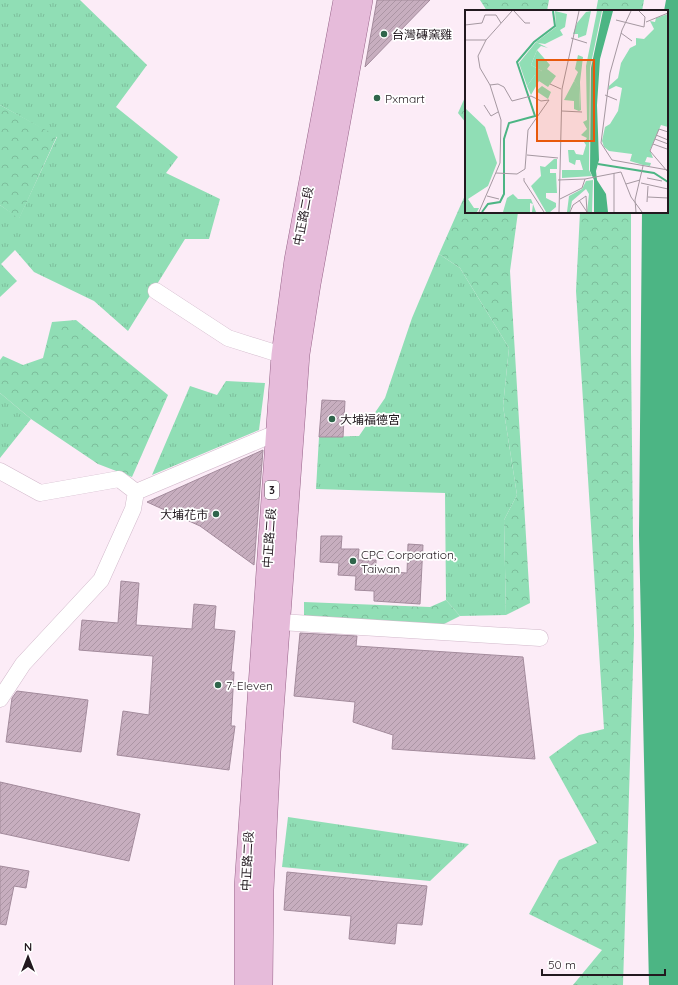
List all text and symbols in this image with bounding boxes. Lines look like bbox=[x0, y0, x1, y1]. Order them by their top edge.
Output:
inset map bbox=[465, 10, 668, 213]
place label: 台灣磚窯雞 bbox=[392, 27, 452, 42]
marker: 台灣磚窯雞 bbox=[379, 29, 389, 39]
place label: Pxmart bbox=[385, 91, 425, 106]
marker: Pxmart bbox=[372, 93, 382, 103]
street label: 中正路二段 bbox=[290, 185, 316, 247]
place label: 大埔福德宮 bbox=[340, 412, 400, 427]
marker: 大埔福德宮 bbox=[327, 414, 337, 424]
road number: 3 bbox=[265, 481, 279, 499]
place label: 大埔花市 bbox=[160, 507, 208, 522]
street label: 中正路二段 bbox=[259, 508, 279, 568]
marker: 大埔花市 bbox=[211, 509, 221, 519]
place label: CPC Corporation, Taiwan bbox=[361, 547, 456, 576]
marker: CPC Corporation, Taiwan bbox=[348, 556, 358, 566]
place label: 7-Eleven bbox=[226, 678, 273, 693]
marker: 7-Eleven bbox=[213, 680, 223, 690]
street label: 中正路二段 bbox=[238, 831, 256, 891]
north arrow bbox=[8, 937, 48, 977]
text: N bbox=[24, 940, 32, 954]
scale bar bbox=[542, 951, 665, 977]
text: 50 m bbox=[548, 957, 576, 972]

